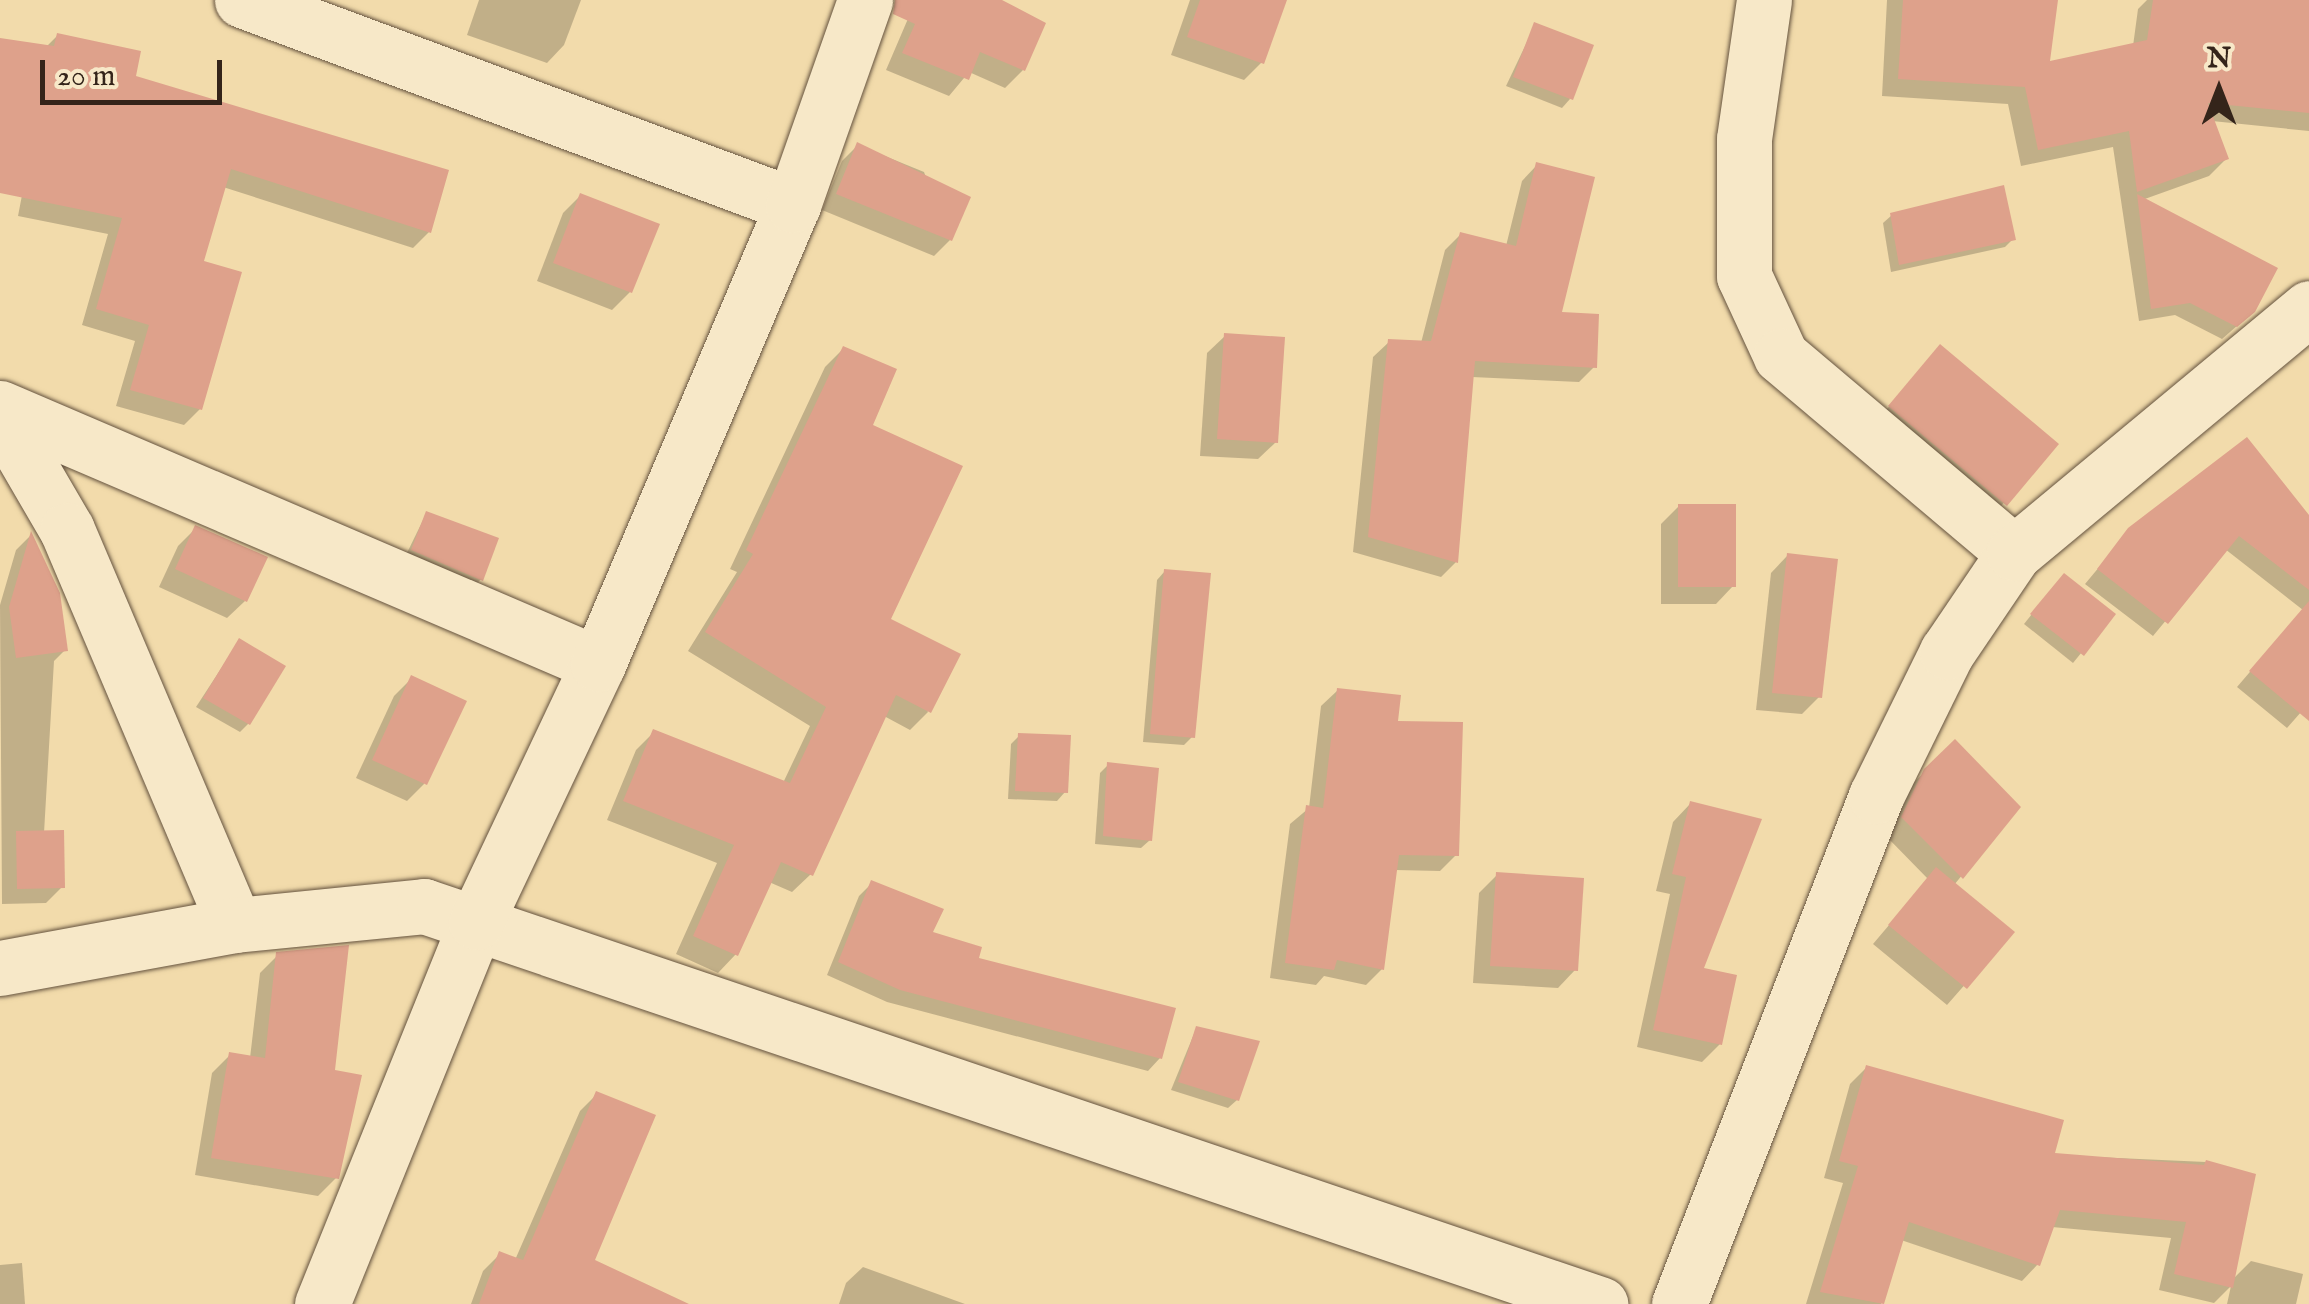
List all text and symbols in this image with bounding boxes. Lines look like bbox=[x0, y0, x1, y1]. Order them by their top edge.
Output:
scale bar bbox=[45, 40, 228, 102]
north arrow bbox=[2169, 40, 2269, 140]
text: N bbox=[2207, 42, 2231, 77]
text: 20 m bbox=[57, 58, 116, 96]

